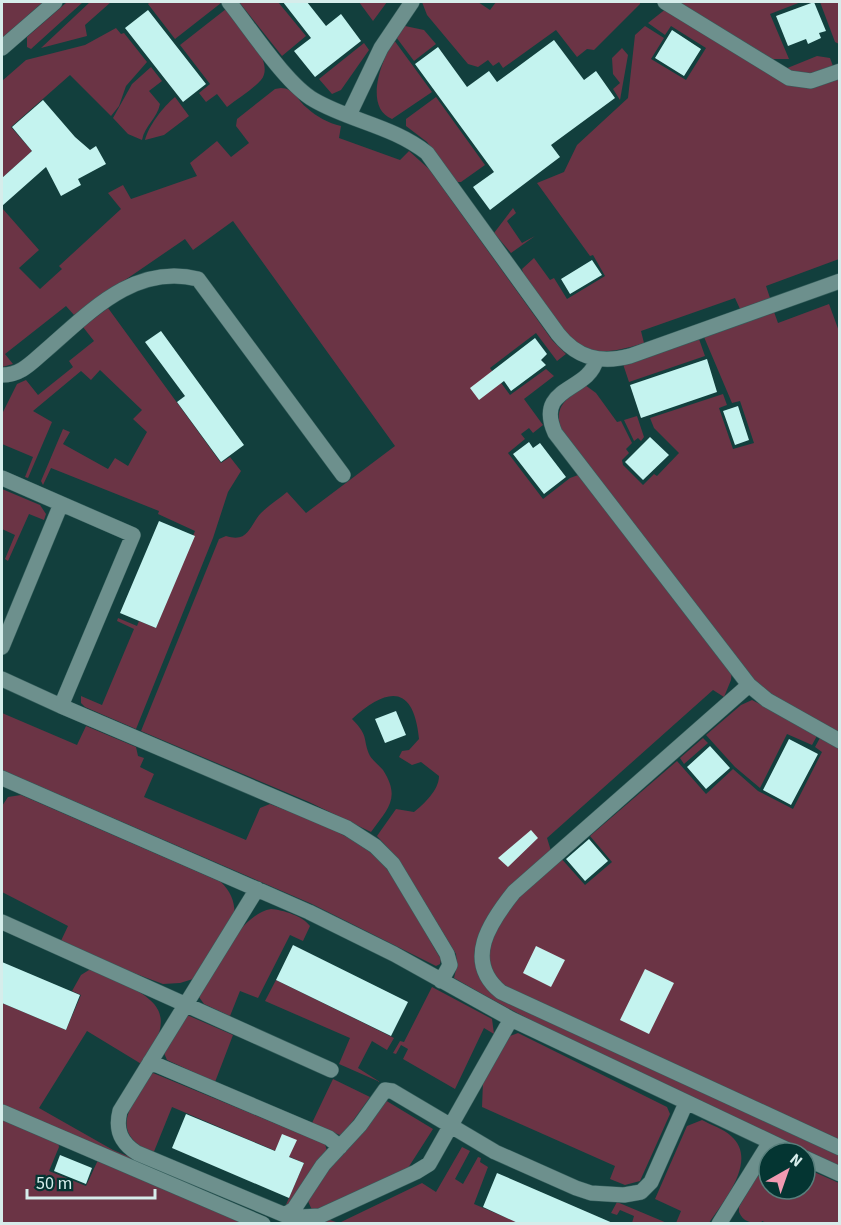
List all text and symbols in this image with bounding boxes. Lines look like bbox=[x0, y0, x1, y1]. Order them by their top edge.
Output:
north arrow bbox=[757, 1141, 817, 1201]
text: N bbox=[785, 1148, 807, 1172]
scale bar bbox=[27, 1162, 154, 1200]
text: 50 m bbox=[36, 1171, 72, 1196]

